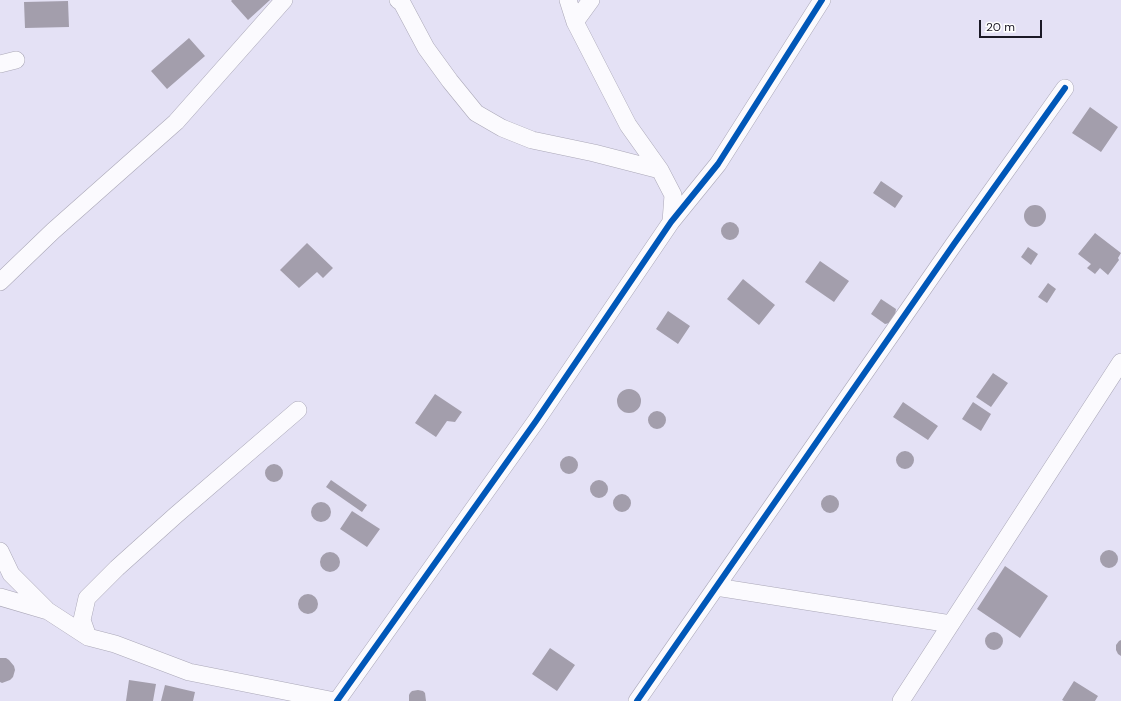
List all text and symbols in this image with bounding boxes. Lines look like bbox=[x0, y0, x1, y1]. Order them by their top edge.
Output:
scale bar bbox=[981, 12, 1044, 38]
text: 20 m bbox=[986, 19, 1015, 35]

